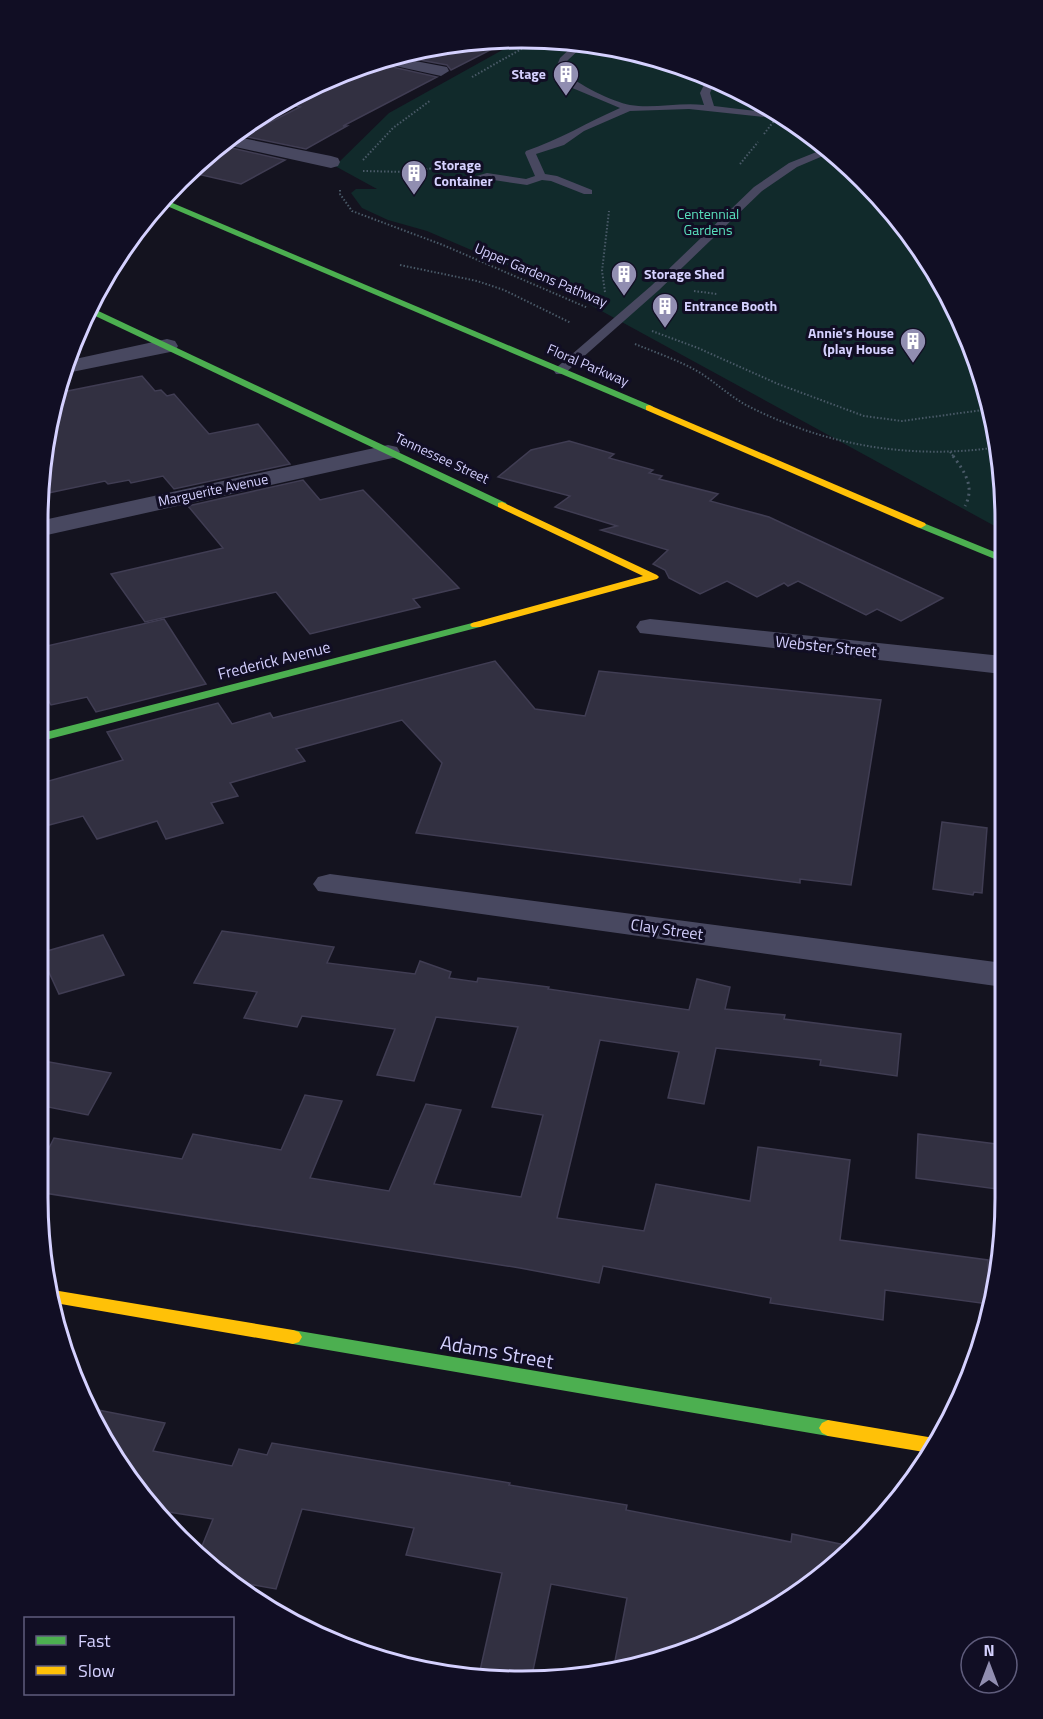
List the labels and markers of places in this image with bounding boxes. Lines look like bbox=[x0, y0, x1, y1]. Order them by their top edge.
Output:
building icon: Stage bbox=[551, 59, 581, 97]
place label: Stage bbox=[512, 63, 546, 84]
place label: Storage Container bbox=[434, 154, 493, 191]
building icon: Storage Container bbox=[399, 158, 429, 196]
building icon: Storage Shed bbox=[609, 259, 639, 297]
place label: Storage Shed bbox=[644, 263, 724, 284]
building icon: Entrance Booth bbox=[650, 291, 680, 329]
place label: Entrance Booth bbox=[684, 295, 777, 316]
place label: Annie's House (play House bbox=[808, 322, 894, 359]
building icon: Annie's House (play House bbox=[898, 326, 928, 364]

